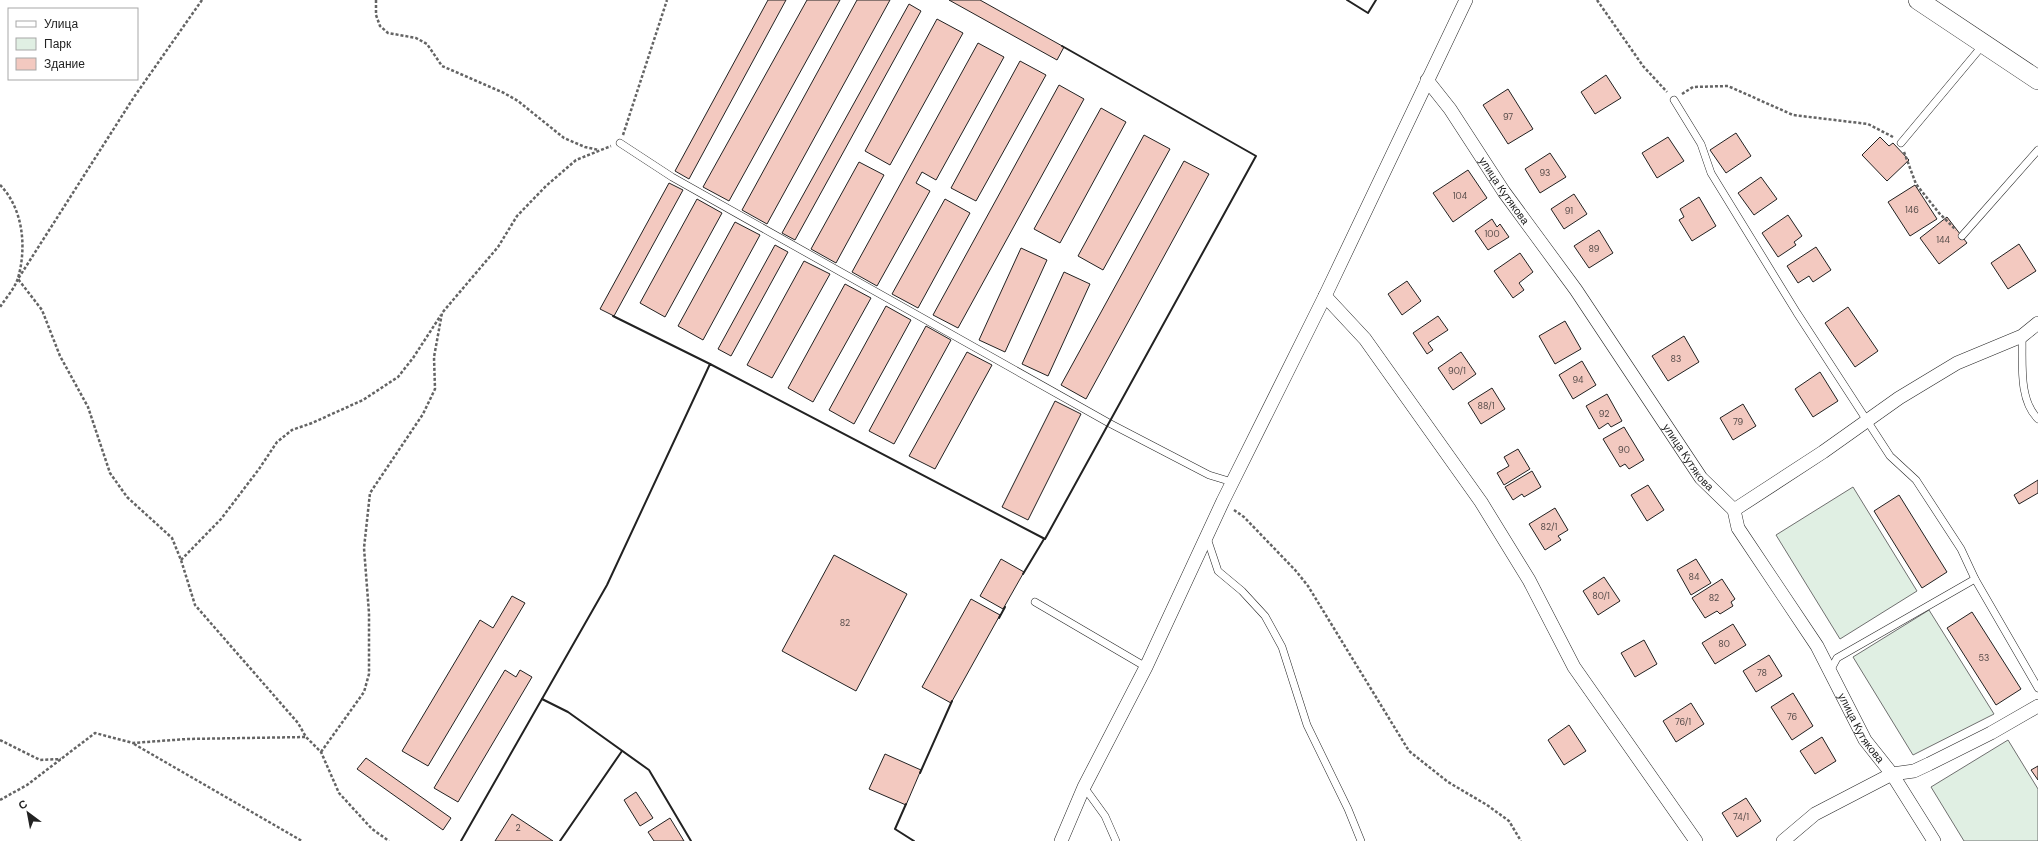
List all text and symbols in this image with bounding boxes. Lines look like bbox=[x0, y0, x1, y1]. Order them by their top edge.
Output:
legend bbox=[8, 8, 138, 80]
text: Улица bbox=[44, 16, 78, 32]
text: Парк bbox=[44, 36, 72, 52]
text: Здание bbox=[44, 56, 85, 72]
house number: 97 bbox=[1503, 111, 1513, 123]
street label: улица Кутякова bbox=[1476, 154, 1533, 228]
house number: 93 bbox=[1540, 167, 1550, 179]
house number: 104 bbox=[1453, 190, 1468, 202]
house number: 146 bbox=[1905, 204, 1919, 216]
house number: 91 bbox=[1565, 205, 1573, 217]
house number: 100 bbox=[1484, 228, 1500, 240]
house number: 144 bbox=[1936, 234, 1950, 246]
house number: 89 bbox=[1589, 243, 1600, 255]
house number: 83 bbox=[1671, 353, 1681, 365]
house number: 90/1 bbox=[1448, 365, 1466, 377]
house number: 94 bbox=[1572, 374, 1584, 386]
house number: 88/1 bbox=[1478, 400, 1495, 412]
house number: 92 bbox=[1599, 408, 1609, 420]
house number: 79 bbox=[1733, 416, 1743, 428]
street label: улица Кутякова bbox=[1660, 421, 1717, 494]
house number: 90 bbox=[1618, 444, 1630, 456]
house number: 82/1 bbox=[1541, 521, 1558, 533]
house number: 84 bbox=[1689, 571, 1700, 583]
house number: 80/1 bbox=[1592, 590, 1610, 602]
house number: 82 bbox=[1709, 592, 1719, 604]
house number: 82 bbox=[840, 617, 850, 629]
house number: 80 bbox=[1718, 638, 1730, 650]
house number: 53 bbox=[1979, 652, 1989, 664]
house number: 78 bbox=[1757, 667, 1767, 679]
street label: улица Кутякова bbox=[1835, 691, 1888, 766]
house number: 76 bbox=[1787, 711, 1797, 723]
house number: 76/1 bbox=[1675, 716, 1691, 728]
north arrow bbox=[8, 793, 48, 833]
text: С bbox=[16, 796, 30, 813]
house number: 74/1 bbox=[1733, 811, 1749, 823]
house number: 2 bbox=[515, 822, 521, 834]

